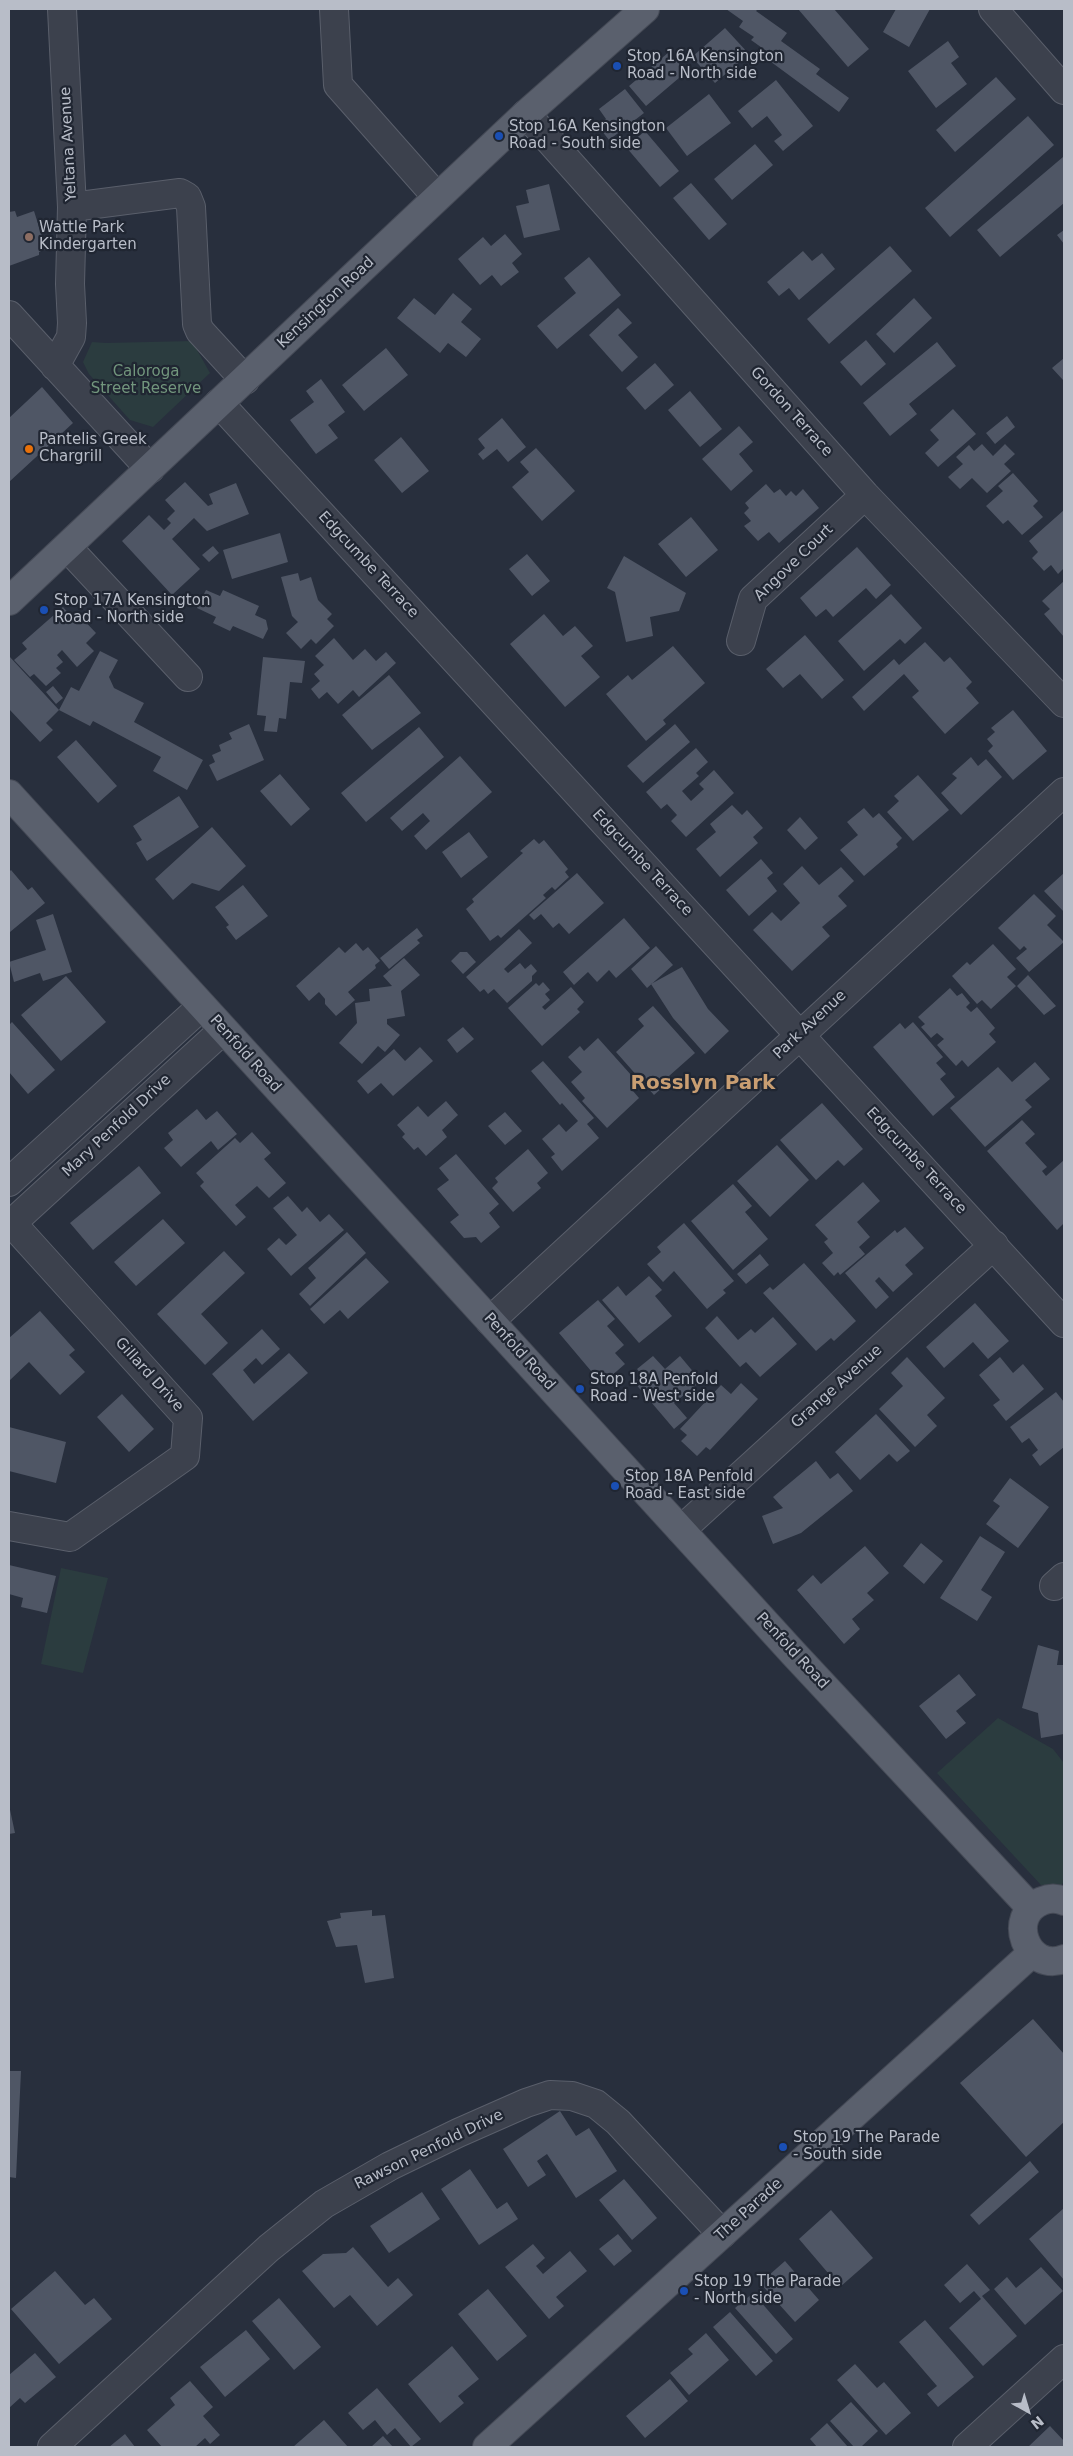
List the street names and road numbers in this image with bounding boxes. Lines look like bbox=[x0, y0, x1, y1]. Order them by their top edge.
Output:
street label: Yeltana Avenue bbox=[57, 86, 81, 202]
street label: Kensington Road bbox=[274, 254, 378, 352]
street label: Gordon Terrace bbox=[746, 364, 836, 460]
street label: Edgcumbe Terrace bbox=[314, 508, 422, 622]
street label: Angove Court bbox=[751, 521, 837, 605]
street label: Edgcumbe Terrace bbox=[588, 806, 696, 920]
street label: Park Avenue bbox=[770, 987, 850, 1063]
street label: Penfold Road bbox=[206, 1012, 284, 1096]
street label: Mary Penfold Drive bbox=[59, 1071, 175, 1181]
street label: Edgcumbe Terrace bbox=[862, 1104, 970, 1218]
street label: Penfold Road bbox=[480, 1310, 558, 1394]
street label: Gillard Drive bbox=[111, 1334, 187, 1416]
street label: Grange Avenue bbox=[788, 1342, 886, 1432]
street label: Penfold Road bbox=[752, 1609, 832, 1693]
street label: Rawson Penfold Drive bbox=[352, 2106, 506, 2194]
street label: The Parade bbox=[712, 2175, 786, 2245]

